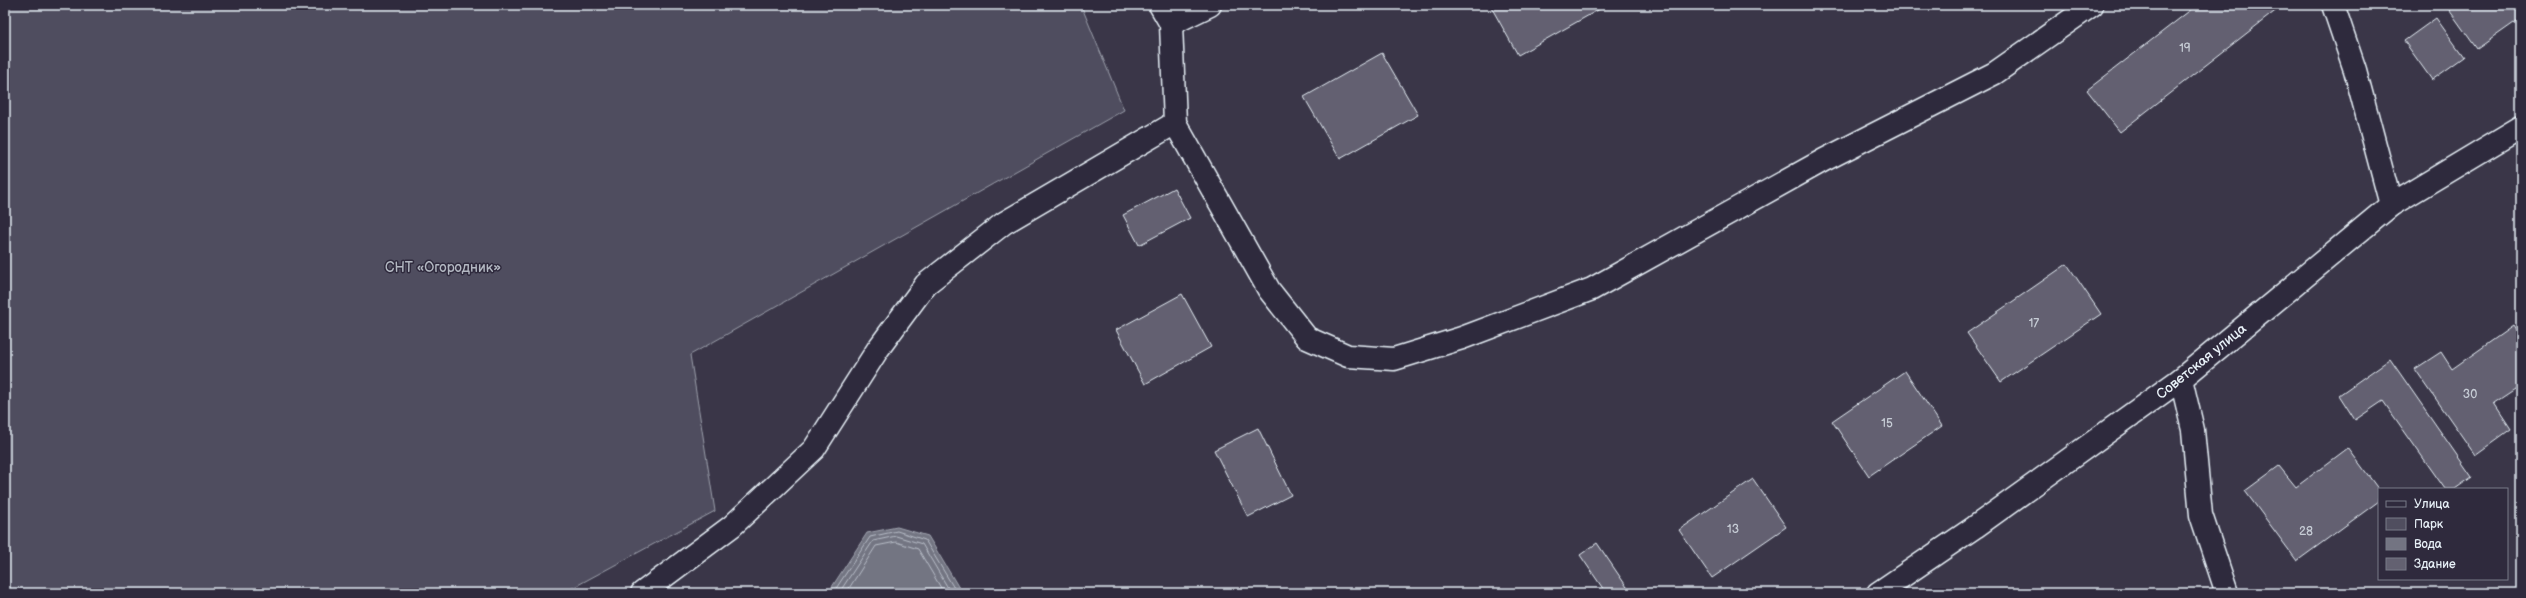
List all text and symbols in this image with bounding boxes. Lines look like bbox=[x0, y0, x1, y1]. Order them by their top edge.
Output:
house number: 19 bbox=[2179, 41, 2191, 56]
park label: СНТ «Огородник» bbox=[385, 259, 501, 276]
house number: 17 bbox=[2029, 316, 2039, 331]
street label: Советская улица bbox=[2153, 319, 2250, 403]
house number: 30 bbox=[2463, 387, 2477, 402]
house number: 15 bbox=[1881, 416, 1893, 431]
legend bbox=[2378, 488, 2508, 580]
text: Улица bbox=[2414, 497, 2450, 512]
text: Парк bbox=[2414, 517, 2444, 532]
house number: 13 bbox=[1727, 522, 1739, 537]
house number: 28 bbox=[2299, 524, 2313, 539]
text: Вода bbox=[2414, 537, 2442, 552]
text: Здание bbox=[2414, 557, 2456, 572]

